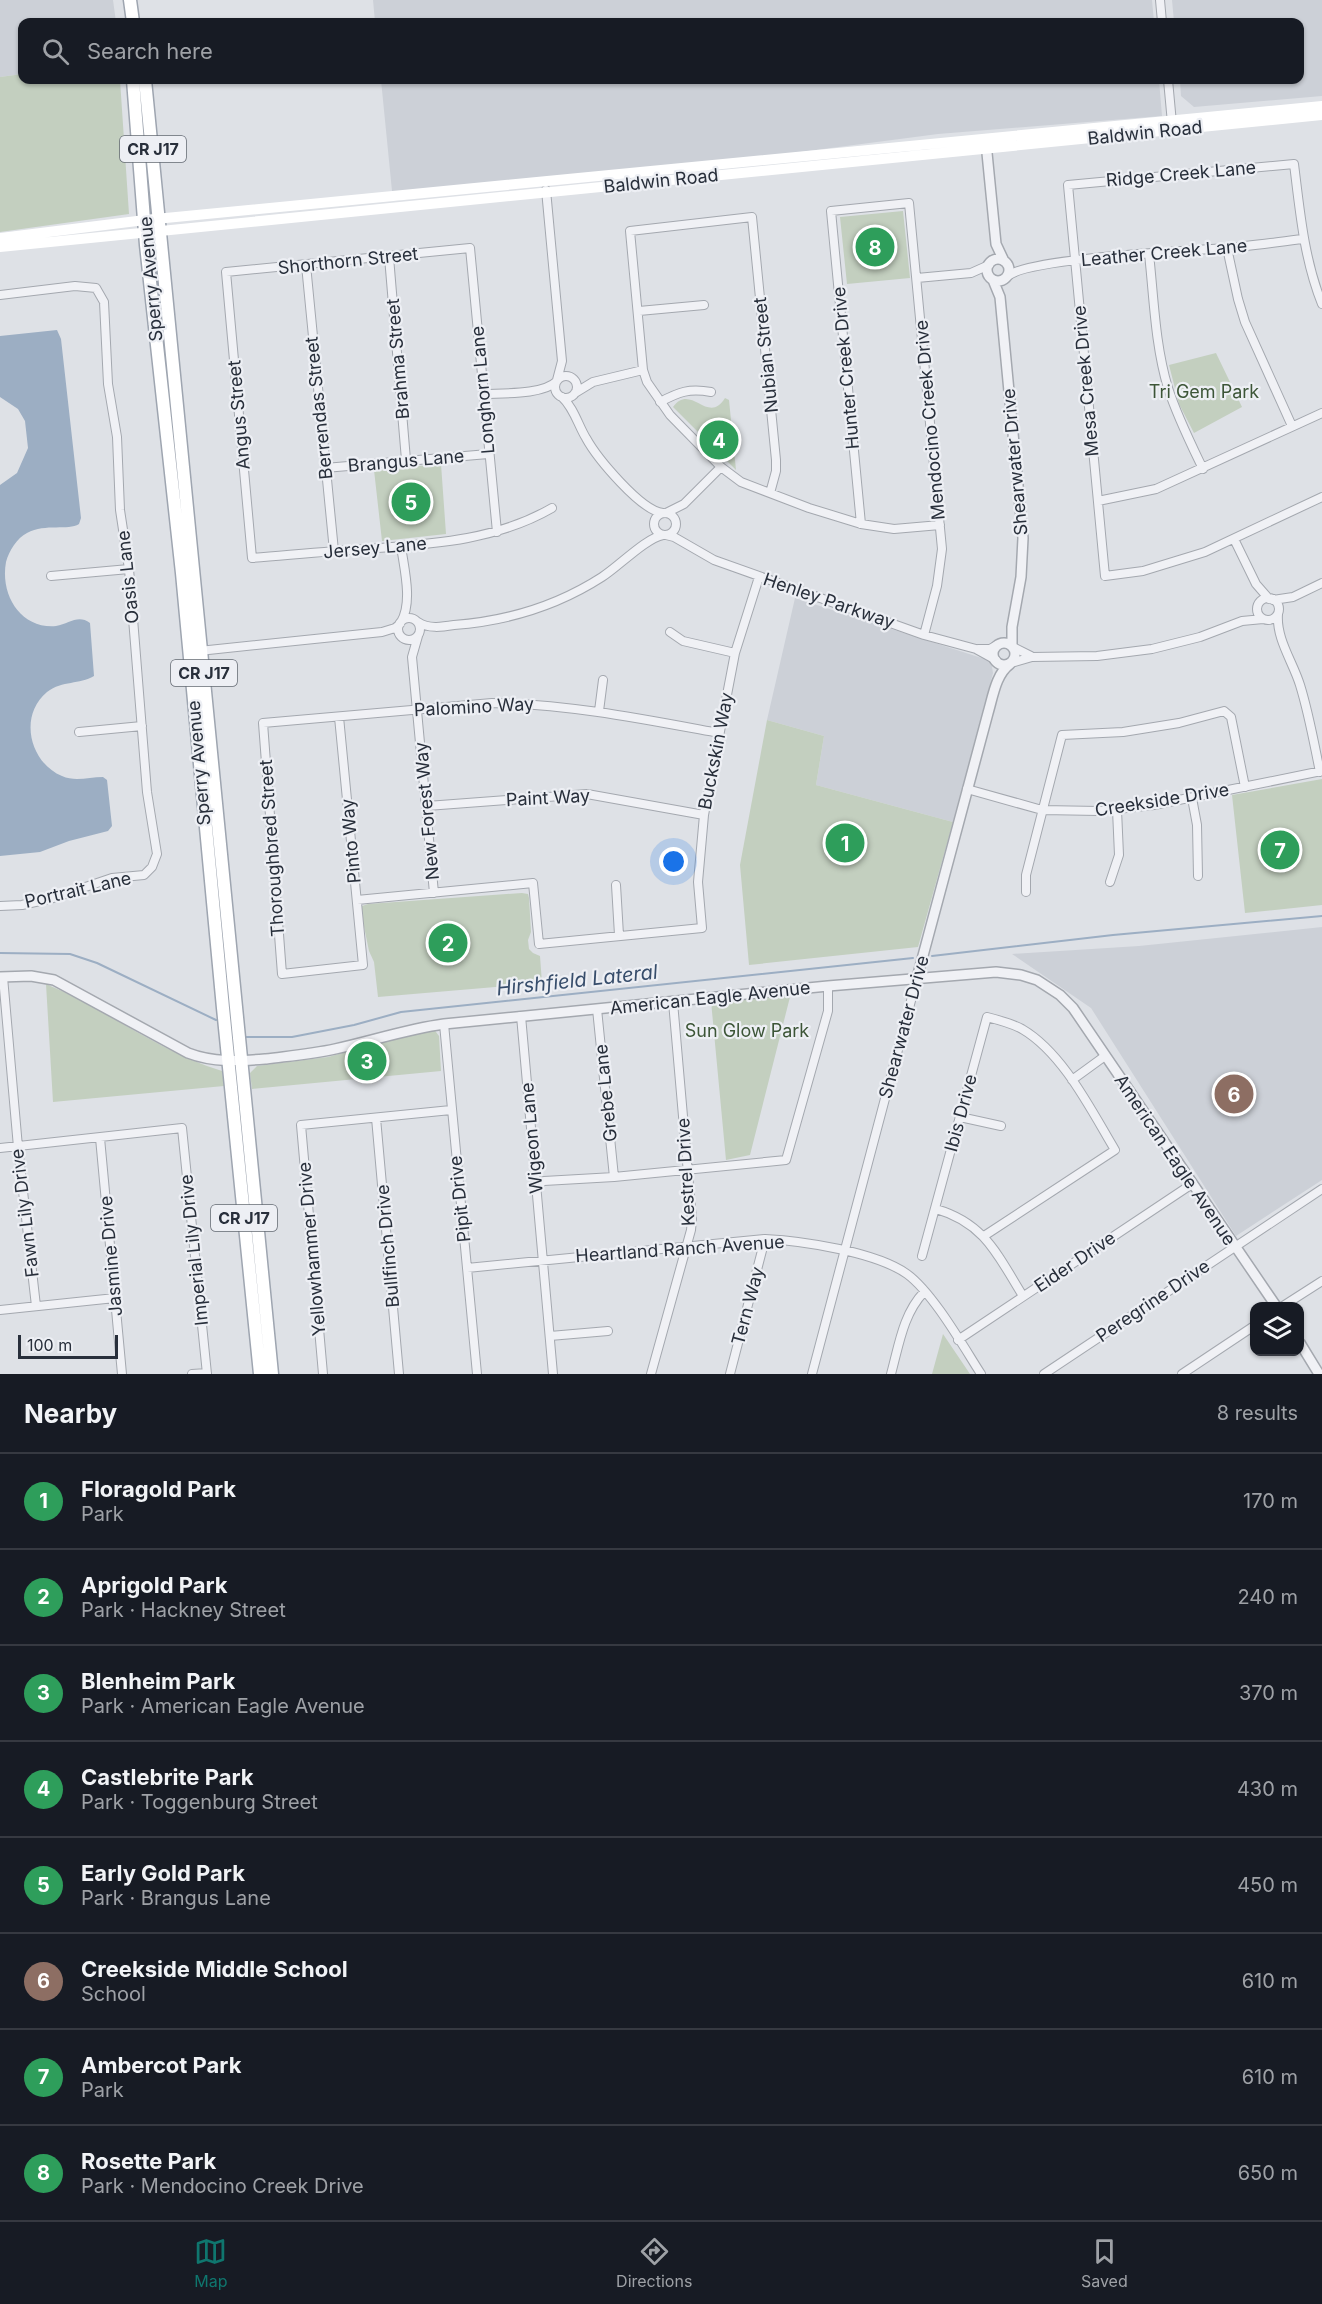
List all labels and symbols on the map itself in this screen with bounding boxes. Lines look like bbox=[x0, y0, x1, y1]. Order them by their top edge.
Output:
street label: Baldwin Road bbox=[1086, 116, 1203, 149]
road number: CR J17 bbox=[120, 136, 186, 162]
street label: Ridge Creek Lane bbox=[1105, 156, 1257, 191]
street label: Baldwin Road bbox=[602, 164, 719, 197]
street label: Sperry Avenue bbox=[135, 216, 166, 343]
pin: 8 bbox=[856, 224, 894, 270]
street label: Leather Creek Lane bbox=[1080, 235, 1248, 270]
street label: Shorthorn Street bbox=[277, 243, 419, 278]
street label: Hunter Creek Drive bbox=[828, 286, 863, 450]
street label: Nubian Street bbox=[749, 296, 782, 414]
street label: Brahma Street bbox=[382, 298, 413, 420]
street label: Mesa Creek Drive bbox=[1068, 305, 1103, 457]
street label: Mendocino Creek Drive bbox=[910, 319, 949, 521]
street label: Longhorn Lane bbox=[466, 325, 499, 455]
street label: Berrendas Street bbox=[301, 336, 336, 480]
street label: Angus Street bbox=[223, 359, 254, 471]
park label: Tri Gem Park bbox=[1149, 381, 1259, 402]
street label: Shearwater Drive bbox=[998, 388, 1031, 536]
pin: 4 bbox=[700, 418, 738, 462]
street label: Brangus Lane bbox=[347, 445, 465, 476]
pin: 5 bbox=[392, 480, 430, 524]
street label: Oasis Lane bbox=[112, 529, 143, 625]
street label: Jersey Lane bbox=[322, 533, 428, 562]
street label: Henley Parkway bbox=[761, 568, 898, 633]
road number: CR J17 bbox=[171, 660, 237, 686]
street label: Buckskin Way bbox=[694, 691, 737, 811]
street label: Palomino Way bbox=[413, 693, 535, 720]
street label: Sperry Avenue bbox=[183, 700, 214, 827]
street label: New Forest Way bbox=[410, 741, 443, 881]
street label: Thoroughbred Street bbox=[255, 759, 288, 937]
street label: Creekside Drive bbox=[1093, 779, 1231, 820]
street label: Paint Way bbox=[505, 785, 591, 810]
street label: Pinto Way bbox=[336, 798, 365, 884]
pin: 1 bbox=[826, 820, 864, 866]
pin: 7 bbox=[1260, 828, 1300, 872]
your location bbox=[659, 847, 688, 876]
street label: Portrait Lane bbox=[23, 867, 133, 912]
pin: 2 bbox=[428, 920, 468, 966]
street label: Shearwater Drive bbox=[874, 953, 933, 1101]
water label: Hirshfield Lateral bbox=[495, 960, 659, 1000]
street label: American Eagle Avenue bbox=[609, 977, 811, 1018]
park label: Sun Glow Park bbox=[685, 1020, 809, 1041]
pin: 3 bbox=[348, 1038, 386, 1084]
street label: Grebe Lane bbox=[590, 1043, 621, 1143]
street label: American Eagle Avenue bbox=[1110, 1070, 1240, 1249]
street label: Ibis Drive bbox=[940, 1072, 981, 1154]
pin: 6 bbox=[1214, 1072, 1254, 1116]
street label: Wigeon Lane bbox=[516, 1082, 547, 1195]
street label: Kestrel Drive bbox=[672, 1117, 699, 1227]
street label: Fawn Lily Drive bbox=[6, 1147, 43, 1279]
street label: Pipit Drive bbox=[445, 1155, 474, 1243]
street label: Yellowhammer Drive bbox=[293, 1161, 330, 1337]
street label: Imperial Lily Drive bbox=[175, 1173, 212, 1327]
street label: Bullfinch Drive bbox=[372, 1184, 403, 1308]
street label: Jasmine Drive bbox=[95, 1195, 126, 1317]
road number: CR J17 bbox=[211, 1205, 277, 1231]
street label: Eider Drive bbox=[1030, 1227, 1119, 1296]
street label: Heartland Ranch Avenue bbox=[575, 1231, 785, 1266]
street label: Peregrine Drive bbox=[1092, 1255, 1213, 1346]
street label: Tern Way bbox=[727, 1264, 768, 1347]
scale bar bbox=[18, 1332, 118, 1360]

